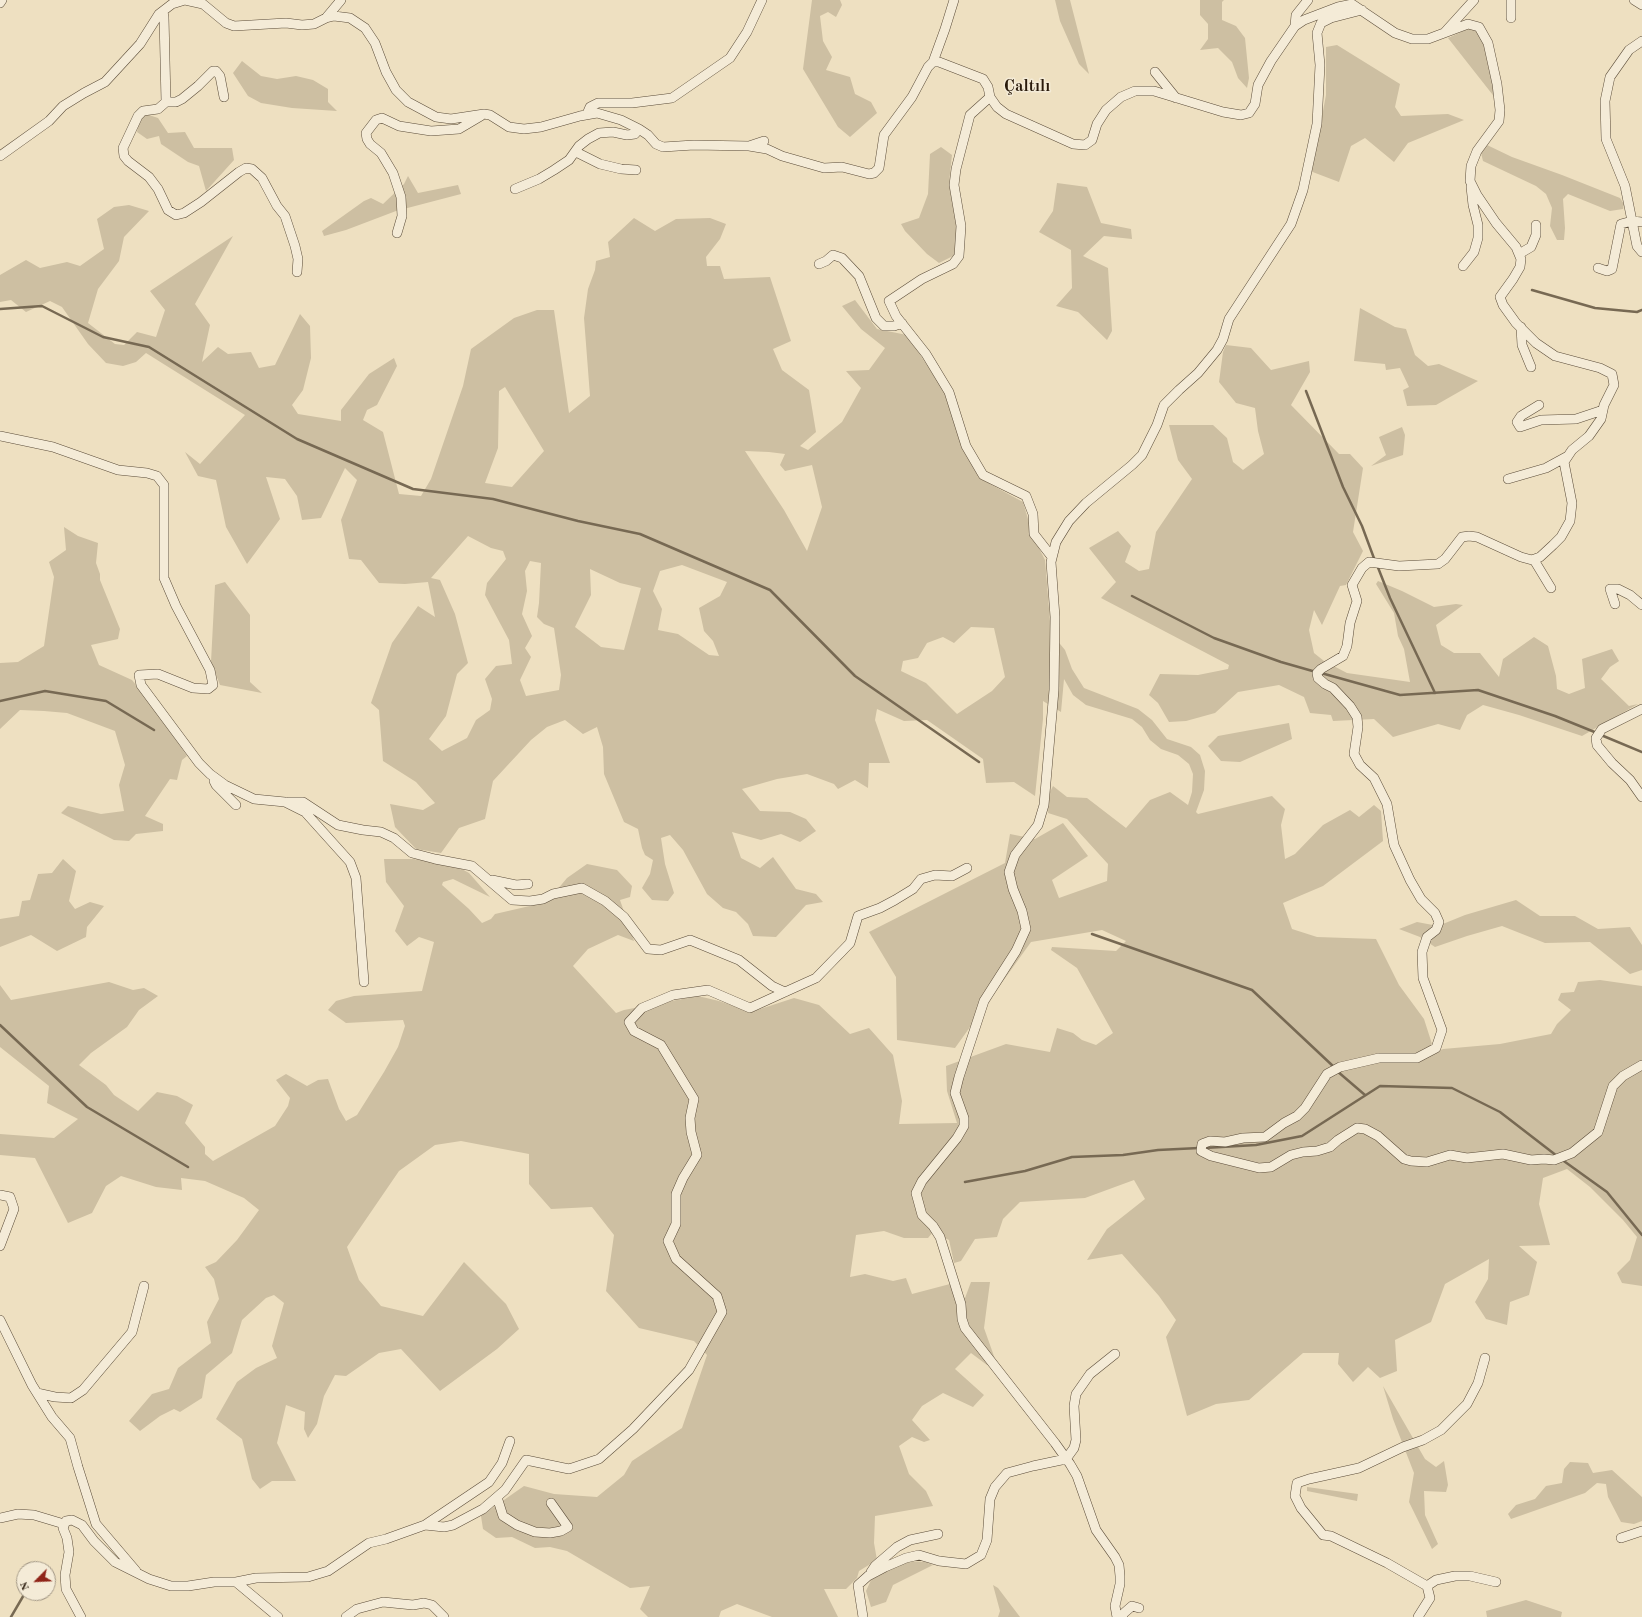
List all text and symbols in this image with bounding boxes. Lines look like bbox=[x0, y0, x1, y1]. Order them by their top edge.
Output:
district label: Çaltılı bbox=[1004, 77, 1050, 97]
north arrow bbox=[16, 1561, 56, 1601]
text: N bbox=[19, 1580, 32, 1592]

